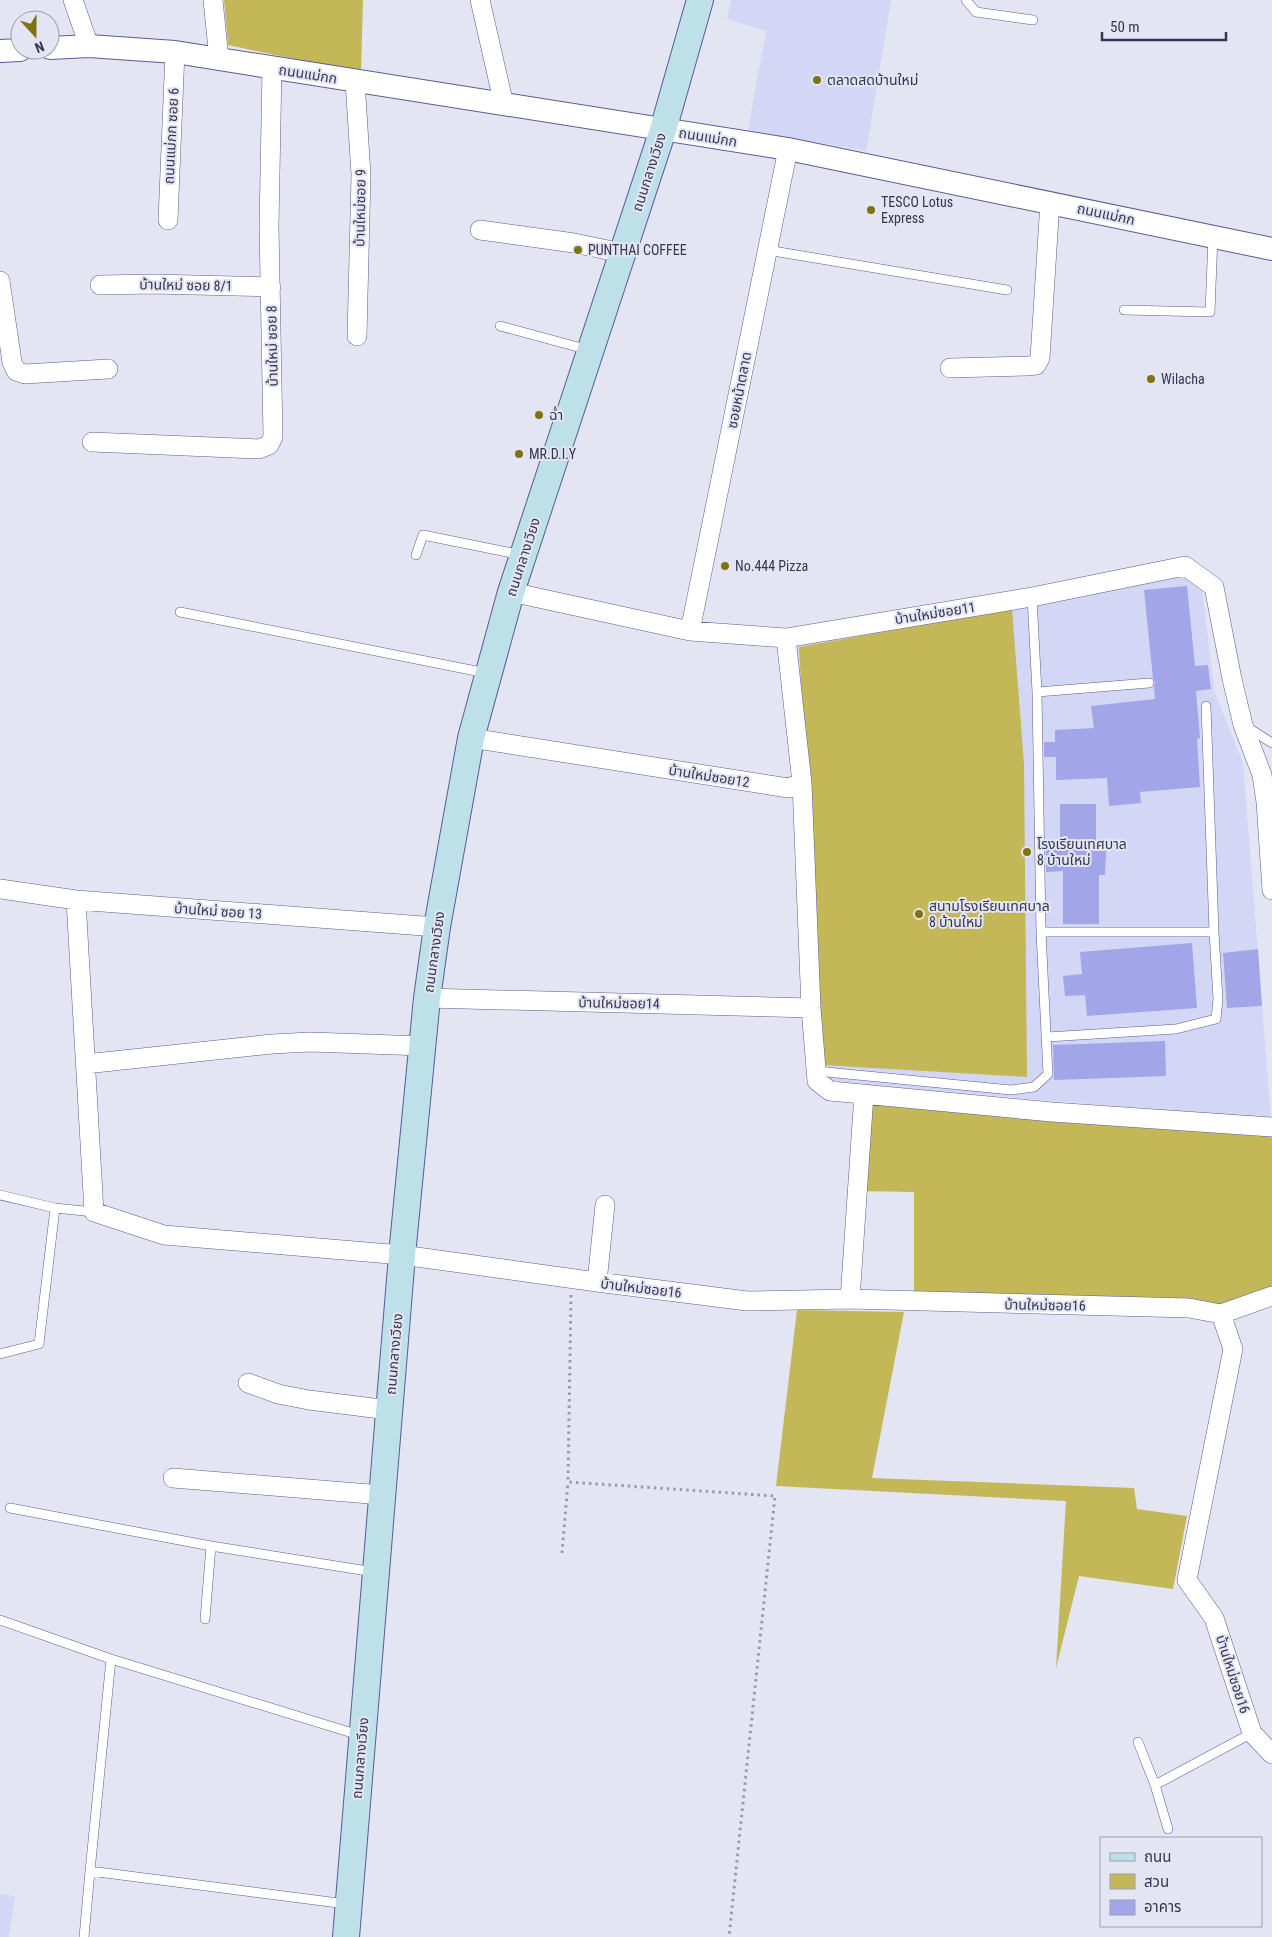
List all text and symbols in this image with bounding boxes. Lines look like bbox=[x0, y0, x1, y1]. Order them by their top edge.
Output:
north arrow bbox=[10, 10, 60, 60]
scale bar bbox=[1102, 10, 1226, 42]
text: 50 m bbox=[1110, 18, 1140, 36]
text: N bbox=[33, 38, 47, 56]
street label: ถนนแม่กก bbox=[278, 61, 338, 87]
place label: ตลาดสดบ้านใหม่ bbox=[827, 72, 918, 88]
marker: ตลาดสดบ้านใหม่ bbox=[811, 74, 823, 86]
street label: ถนนแม่กก ซอย 6 bbox=[160, 87, 182, 185]
street label: ถนนแม่กก bbox=[678, 124, 738, 150]
street label: ถนนกลางเวียง bbox=[629, 131, 669, 213]
street label: บ้านใหม่ซอย 9 bbox=[351, 169, 369, 247]
place label: TESCO Lotus Express bbox=[881, 194, 953, 226]
street label: ถนนแม่กก bbox=[1076, 200, 1136, 228]
marker: TESCO Lotus Express bbox=[865, 204, 877, 216]
place label: PUNTHAI COFFEE bbox=[588, 242, 687, 258]
marker: PUNTHAI COFFEE bbox=[572, 244, 584, 256]
street label: บ้านใหม่ ซอย 8/1 bbox=[139, 276, 233, 294]
street label: บ้านใหม่ ซอย 8 bbox=[263, 305, 281, 387]
street label: ซอยหน้าตลาด bbox=[724, 350, 754, 430]
place label: Wilacha bbox=[1161, 371, 1205, 387]
marker: Wilacha bbox=[1145, 373, 1157, 385]
place label: ฉ่ำ bbox=[549, 405, 563, 423]
marker: ฉ่ำ bbox=[533, 409, 545, 421]
place label: MR.D.I.Y bbox=[529, 446, 577, 462]
marker: MR.D.I.Y bbox=[513, 448, 525, 460]
street label: ถนนกลางเวียง bbox=[503, 516, 543, 598]
place label: No.444 Pizza bbox=[735, 558, 808, 574]
marker: No.444 Pizza bbox=[719, 560, 731, 572]
street label: บ้านใหม่ซอย11 bbox=[893, 599, 977, 627]
street label: บ้านใหม่ซอย12 bbox=[667, 762, 751, 790]
place label: โรงเรียนเทศบาล 8 บ้านใหม่ bbox=[1037, 836, 1127, 868]
marker: โรงเรียนเทศบาล 8 บ้านใหม่ bbox=[1021, 846, 1033, 858]
place label: สนามโรงเรียนเทศบาล 8 บ้านใหม่ bbox=[929, 898, 1050, 930]
street label: บ้านใหม่ ซอย 13 bbox=[174, 900, 262, 922]
marker: สนามโรงเรียนเทศบาล 8 บ้านใหม่ bbox=[913, 908, 925, 920]
street label: ถนนกลางเวียง bbox=[420, 910, 448, 994]
street label: บ้านใหม่ซอย14 bbox=[578, 994, 660, 1012]
street label: บ้านใหม่ซอย16 bbox=[600, 1275, 683, 1301]
street label: บ้านใหม่ซอย16 bbox=[1004, 1296, 1086, 1314]
street label: ถนนกลางเวียง bbox=[382, 1313, 406, 1395]
street label: บ้านใหม่ซอย16 bbox=[1213, 1633, 1253, 1715]
street label: ถนนกลางเวียง bbox=[348, 1717, 372, 1799]
legend bbox=[1100, 1837, 1262, 1927]
text: ถนน bbox=[1144, 1848, 1171, 1866]
text: สวน bbox=[1144, 1873, 1169, 1891]
text: อาคาร bbox=[1144, 1898, 1181, 1916]

